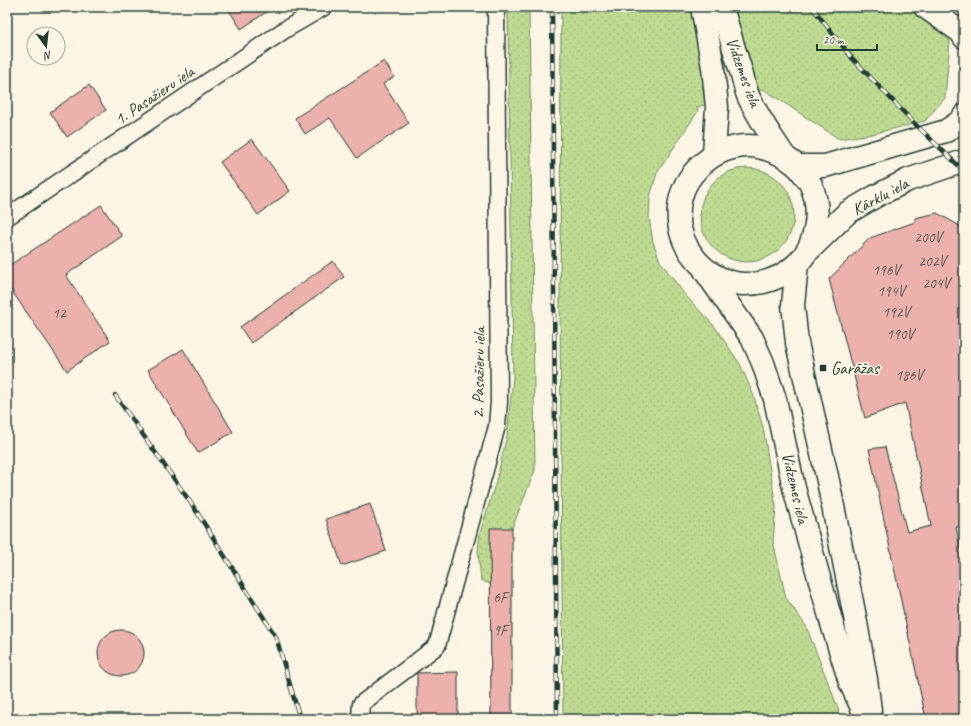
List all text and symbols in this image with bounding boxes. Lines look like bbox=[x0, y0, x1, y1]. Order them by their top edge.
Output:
north arrow bbox=[26, 26, 66, 66]
scale bar bbox=[817, 26, 877, 52]
text: 20 m bbox=[823, 32, 845, 48]
street label: Vidzemes iela bbox=[721, 34, 767, 112]
text: N bbox=[41, 48, 54, 64]
street label: 1. Pasažieru iela bbox=[110, 60, 200, 130]
street label: Kārklu iela bbox=[849, 172, 913, 220]
house number: 200V bbox=[914, 228, 944, 247]
house number: 202V bbox=[918, 252, 948, 271]
house number: 196V bbox=[872, 261, 902, 280]
house number: 204V bbox=[922, 274, 952, 293]
house number: 194V bbox=[877, 282, 907, 301]
house number: 192V bbox=[882, 303, 912, 322]
house number: 12 bbox=[52, 304, 67, 323]
street label: 2. Pasažieru iela bbox=[467, 325, 490, 419]
house number: 190V bbox=[886, 325, 916, 344]
place label: Garāžas bbox=[831, 358, 881, 379]
marker: Garāžas bbox=[818, 363, 828, 373]
house number: 186V bbox=[895, 366, 925, 385]
street label: Vidzemes iela bbox=[777, 450, 814, 528]
house number: 6F bbox=[493, 588, 510, 607]
house number: 9F bbox=[493, 621, 510, 640]

